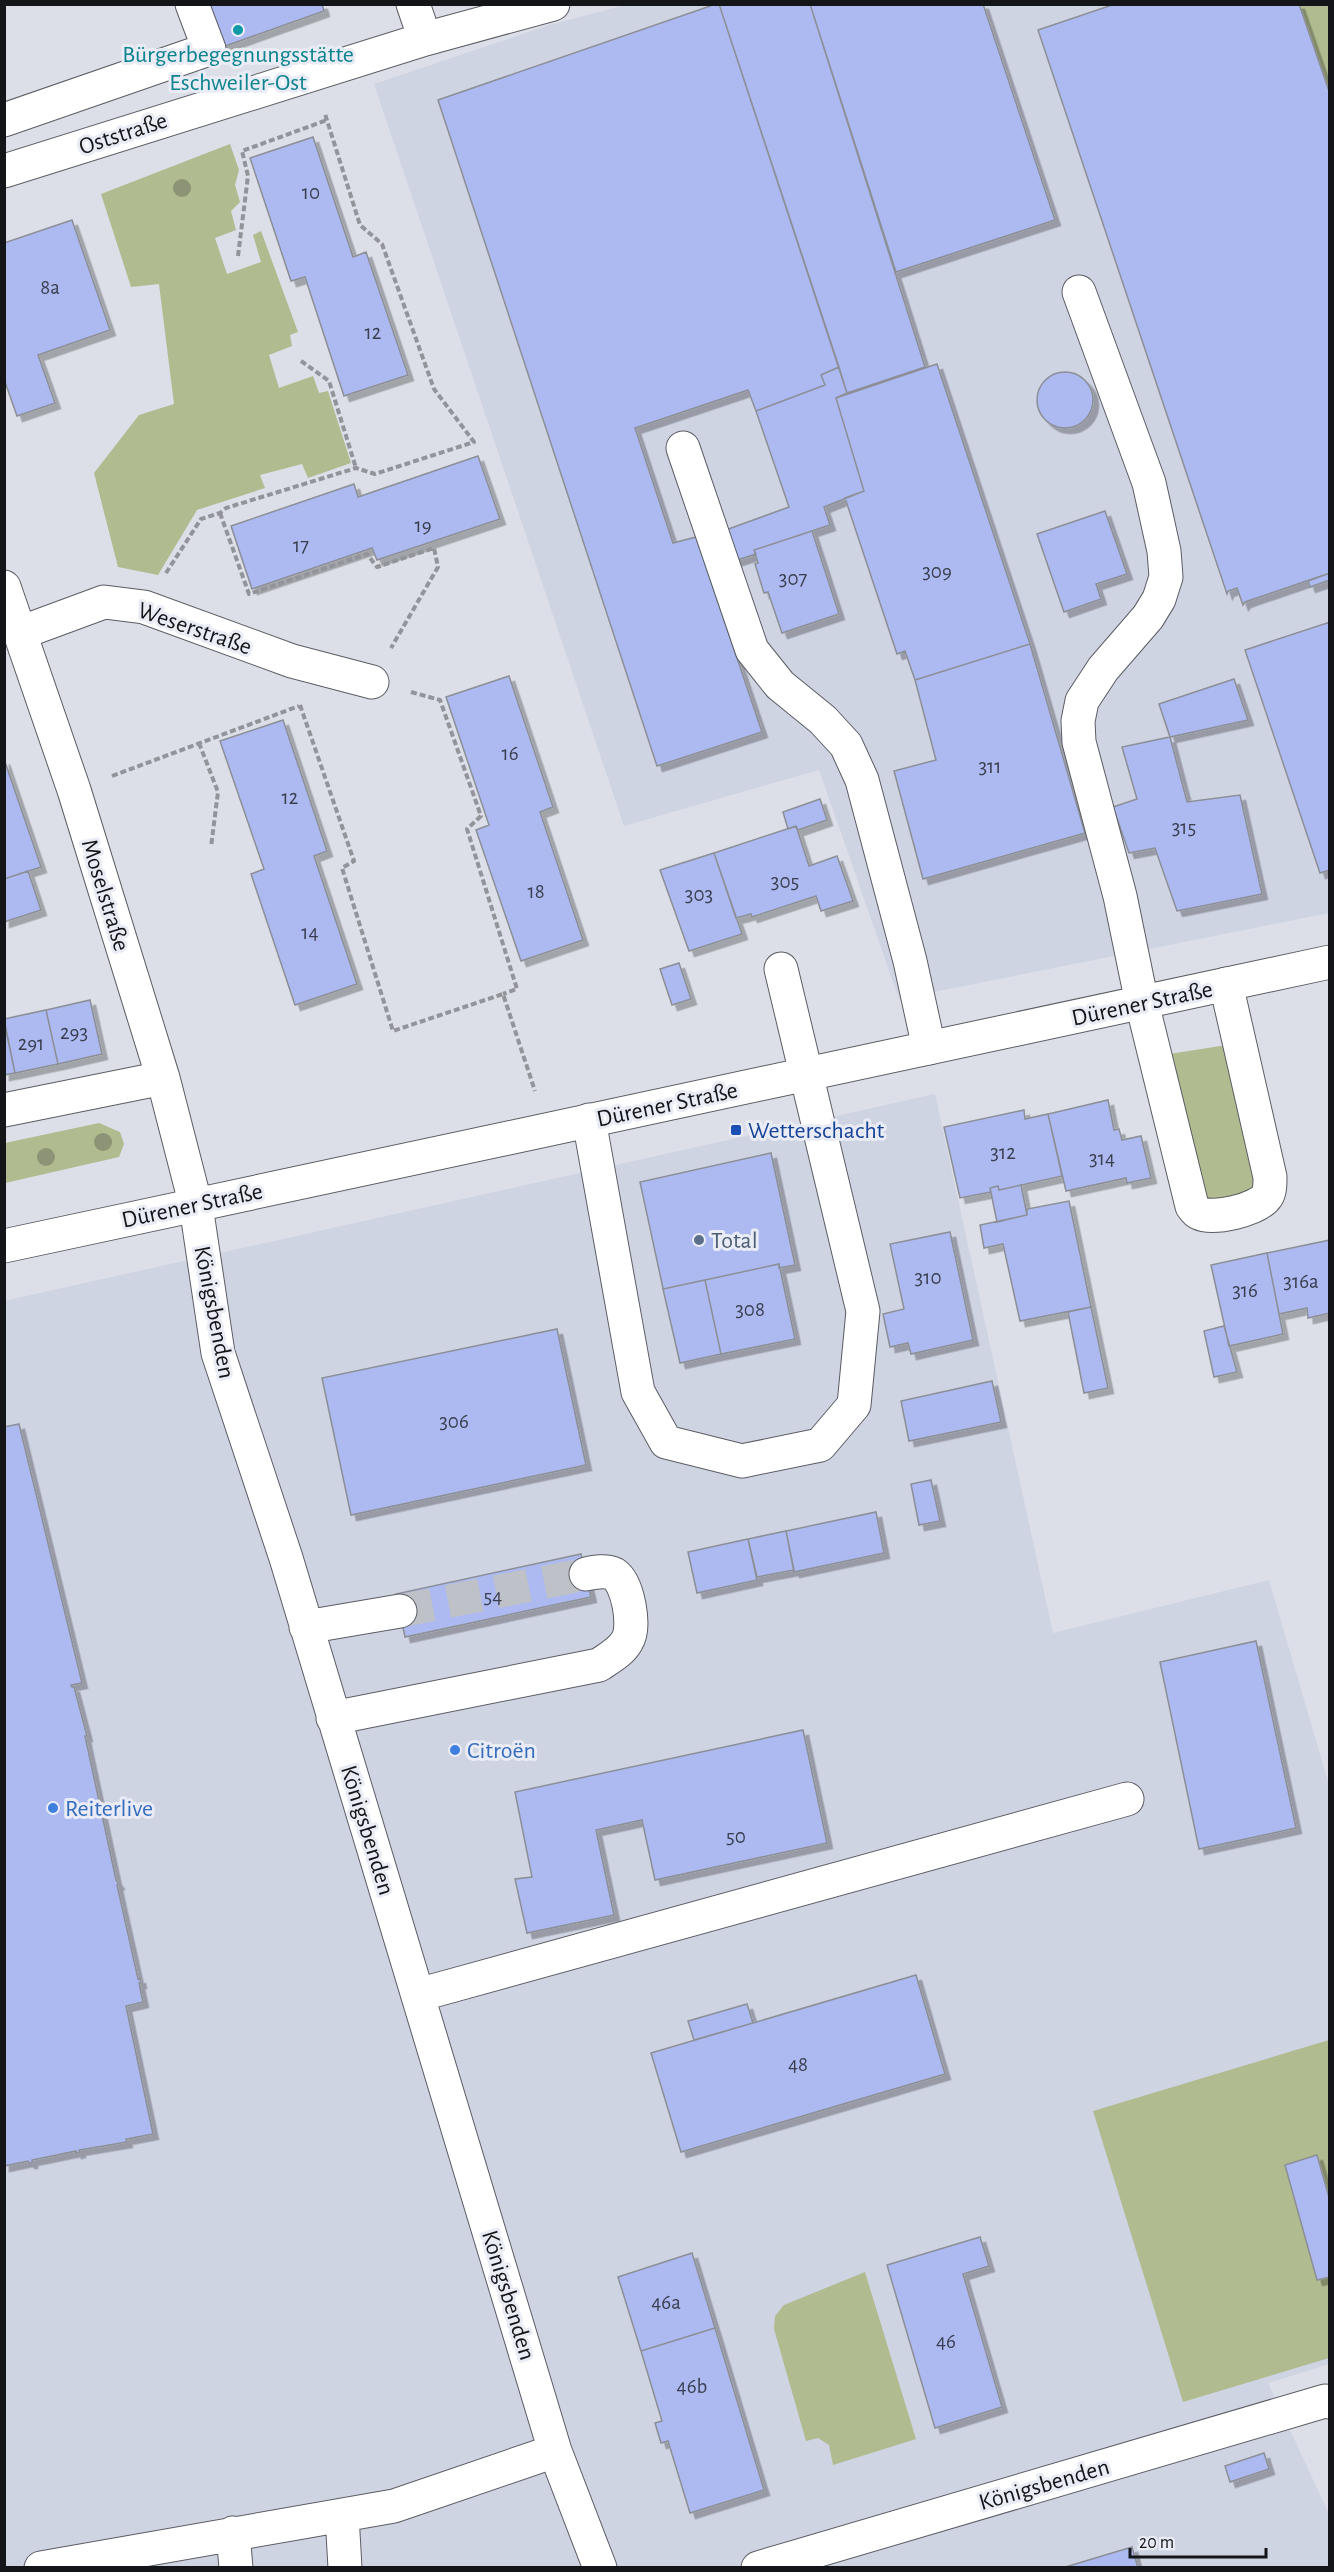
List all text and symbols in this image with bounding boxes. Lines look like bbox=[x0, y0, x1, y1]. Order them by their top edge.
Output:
marker: Bürgerbegegnungsstätte Eschweiler-Ost bbox=[231, 23, 245, 37]
place label: Bürgerbegegnungsstätte Eschweiler-Ost bbox=[122, 43, 354, 95]
street label: Oststraße bbox=[76, 108, 170, 159]
house number: 10 bbox=[302, 182, 320, 203]
house number: 8a bbox=[40, 277, 60, 298]
house number: 12 bbox=[365, 322, 381, 343]
house number: 19 bbox=[414, 515, 432, 536]
house number: 17 bbox=[293, 535, 309, 556]
house number: 309 bbox=[922, 561, 952, 582]
house number: 307 bbox=[779, 568, 807, 589]
street label: Weserstraße bbox=[135, 598, 255, 660]
house number: 16 bbox=[501, 743, 519, 764]
house number: 311 bbox=[978, 756, 1002, 777]
house number: 12 bbox=[282, 787, 298, 808]
house number: 315 bbox=[1172, 817, 1196, 838]
street label: Moselstraße bbox=[77, 837, 133, 954]
house number: 305 bbox=[771, 871, 799, 892]
house number: 18 bbox=[527, 881, 545, 902]
house number: 303 bbox=[685, 884, 713, 905]
house number: 14 bbox=[301, 922, 319, 943]
street label: Dürener Straße bbox=[1070, 977, 1215, 1031]
house number: 293 bbox=[60, 1022, 88, 1043]
house number: 291 bbox=[18, 1033, 44, 1054]
street label: Dürener Straße bbox=[595, 1078, 740, 1132]
place label: Wetterschacht bbox=[748, 1119, 885, 1143]
marker: Wetterschacht bbox=[729, 1123, 743, 1137]
house number: 312 bbox=[990, 1142, 1016, 1163]
house number: 314 bbox=[1089, 1148, 1115, 1169]
street label: Dürener Straße bbox=[120, 1179, 265, 1233]
place label: Total bbox=[711, 1229, 758, 1253]
marker: Total bbox=[692, 1233, 706, 1247]
street label: Königsbenden bbox=[189, 1244, 239, 1381]
house number: 310 bbox=[915, 1267, 941, 1288]
house number: 316a bbox=[1283, 1271, 1319, 1292]
house number: 316 bbox=[1232, 1280, 1258, 1301]
house number: 308 bbox=[735, 1299, 765, 1320]
house number: 306 bbox=[439, 1411, 469, 1432]
house number: 54 bbox=[484, 1586, 502, 1607]
place label: Citroën bbox=[467, 1739, 536, 1763]
marker: Citroën bbox=[448, 1743, 462, 1757]
street label: Königsbenden bbox=[336, 1762, 398, 1898]
place label: Reiterlive bbox=[65, 1797, 153, 1821]
marker: Reiterlive bbox=[46, 1801, 60, 1815]
house number: 50 bbox=[726, 1826, 746, 1847]
house number: 48 bbox=[788, 2054, 808, 2075]
street label: Königsbenden bbox=[477, 2227, 539, 2363]
house number: 46a bbox=[651, 2292, 681, 2313]
house number: 46 bbox=[936, 2331, 956, 2352]
house number: 46b bbox=[677, 2376, 707, 2397]
street label: Königsbenden bbox=[976, 2455, 1112, 2515]
scale bar bbox=[1130, 2521, 1266, 2559]
text: 20 m bbox=[1139, 2534, 1174, 2552]

